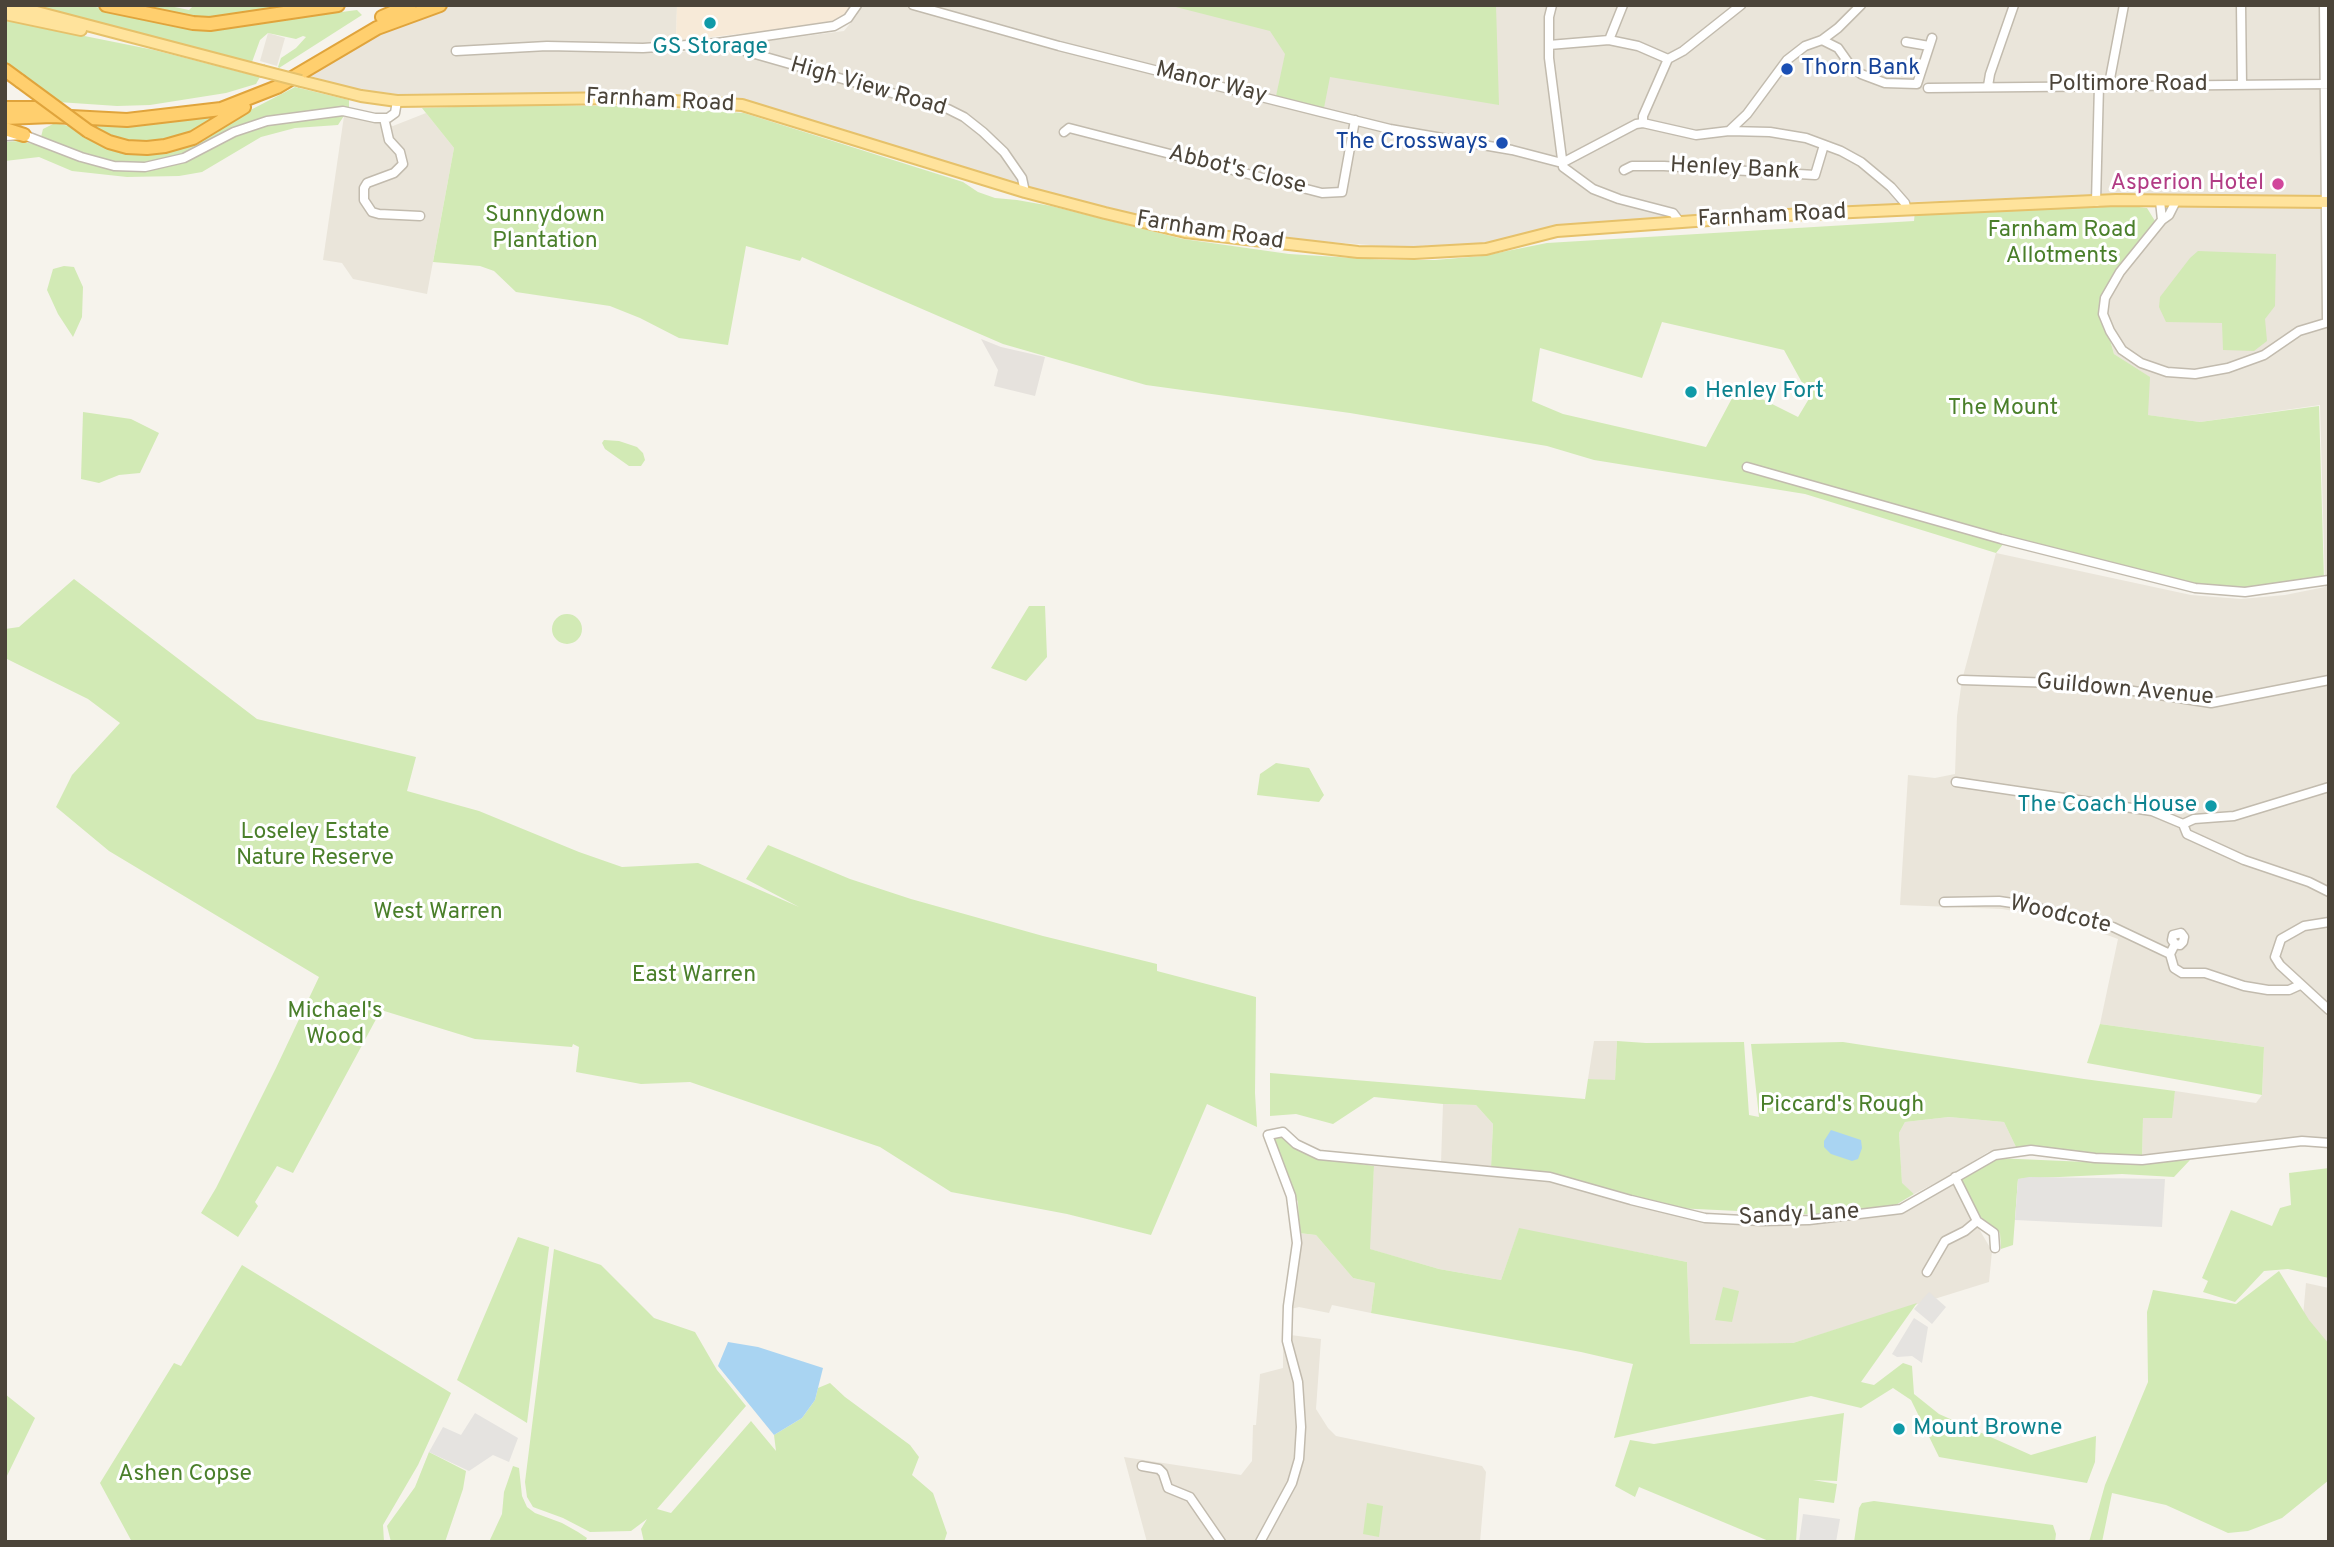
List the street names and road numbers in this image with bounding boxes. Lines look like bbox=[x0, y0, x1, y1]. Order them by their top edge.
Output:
street label: High View Road bbox=[787, 53, 949, 123]
street label: Manor Way bbox=[1153, 57, 1269, 111]
street label: Poltimore Road bbox=[2048, 71, 2208, 99]
street label: Farnham Road bbox=[585, 84, 735, 120]
street label: Abbot's Close bbox=[1165, 141, 1309, 201]
street label: Henley Bank bbox=[1669, 153, 1801, 187]
street label: Farnham Road bbox=[1697, 199, 1847, 235]
street label: Farnham Road bbox=[1134, 207, 1286, 257]
street label: Guildown Avenue bbox=[2035, 670, 2215, 712]
street label: Woodcote bbox=[2007, 891, 2113, 941]
street label: Sandy Lane bbox=[1738, 1199, 1860, 1233]

